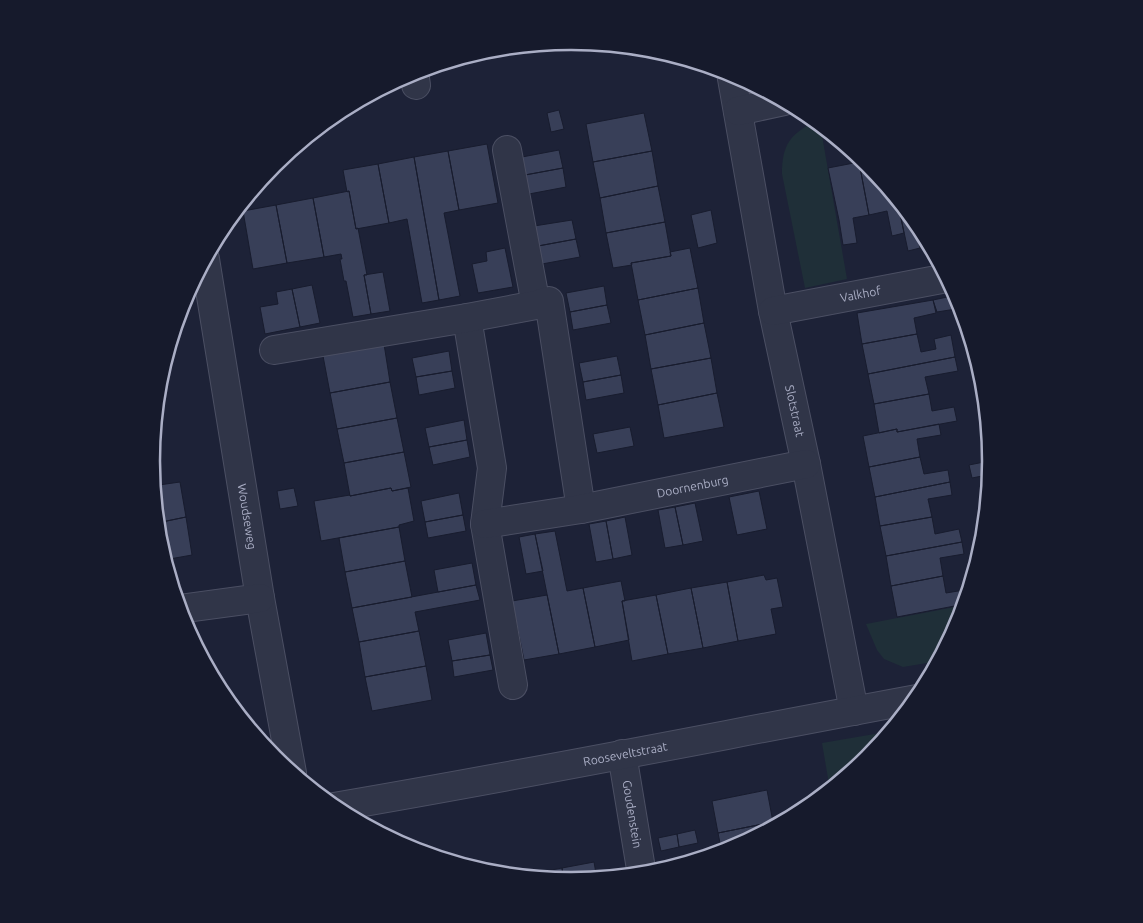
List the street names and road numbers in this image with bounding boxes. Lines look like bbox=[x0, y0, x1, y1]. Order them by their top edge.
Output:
street label: Valkhof bbox=[839, 284, 882, 304]
street label: Slotstraat bbox=[783, 384, 807, 438]
street label: Doornenburg bbox=[656, 473, 729, 500]
street label: Woudseweg bbox=[236, 483, 259, 550]
street label: Rooseveltstraat bbox=[582, 739, 669, 768]
street label: Goudenstein bbox=[620, 779, 644, 849]

